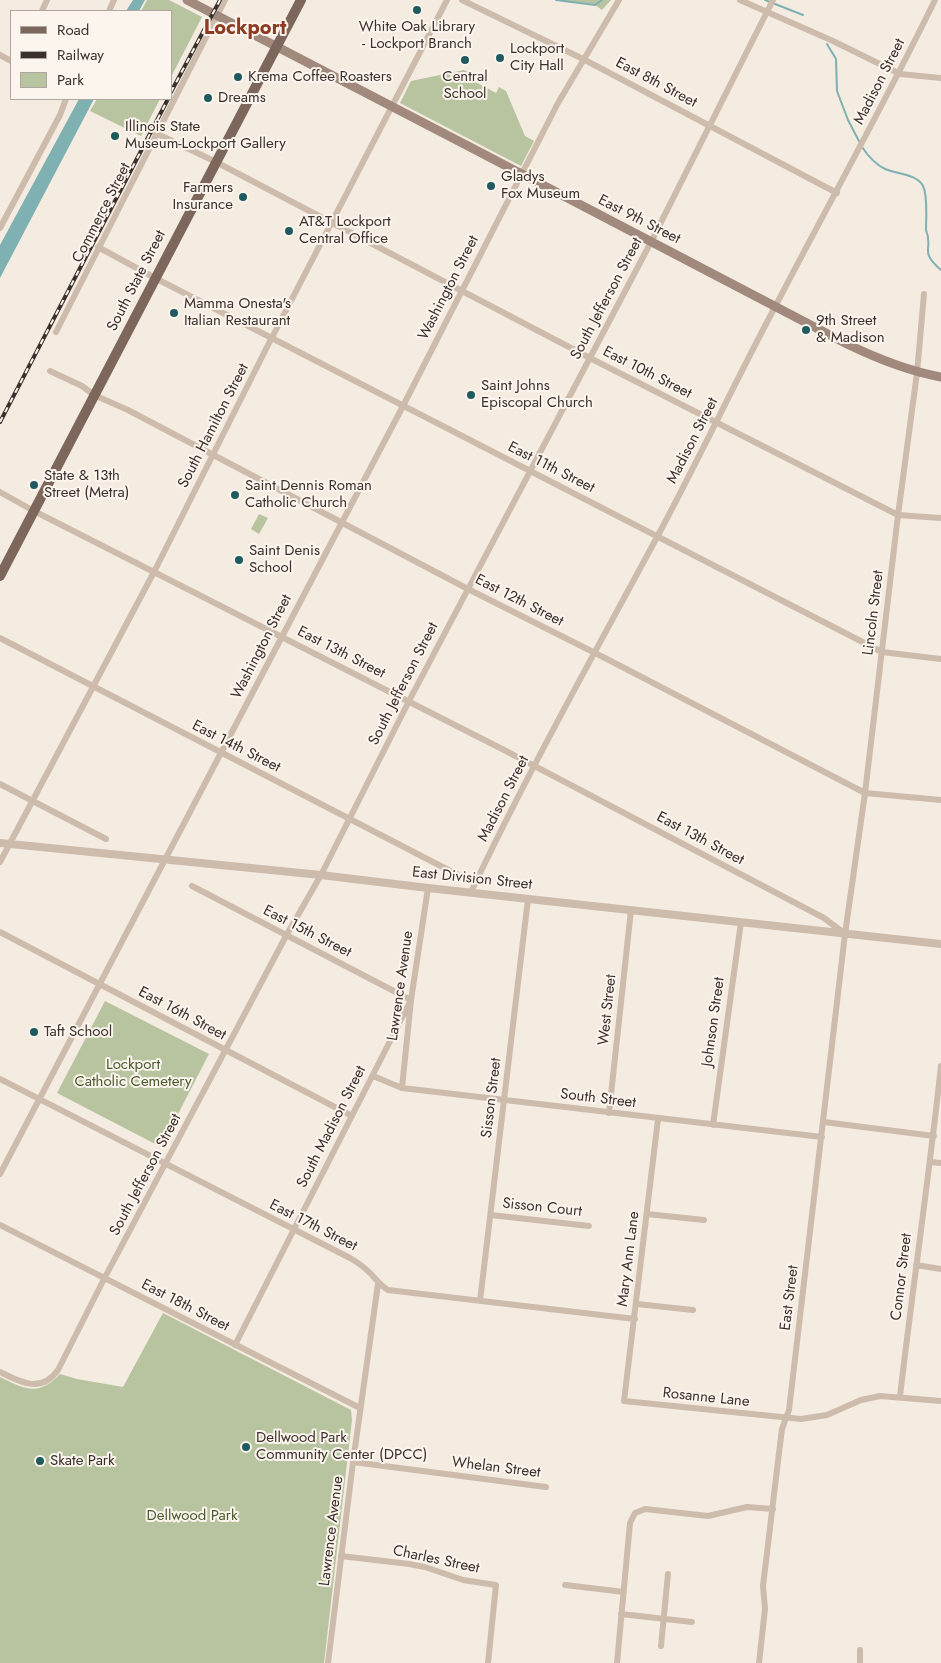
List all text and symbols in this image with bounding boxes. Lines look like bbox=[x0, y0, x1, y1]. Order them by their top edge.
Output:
marker: White Oak Library - Lockport Branch bbox=[411, 4, 423, 16]
legend bbox=[10, 10, 172, 100]
district label: Lockport bbox=[204, 17, 286, 41]
place label: White Oak Library - Lockport Branch bbox=[359, 18, 475, 53]
text: Road bbox=[57, 19, 89, 41]
street label: Madison Street bbox=[851, 36, 909, 128]
place label: Lockport City Hall bbox=[510, 40, 564, 75]
text: Railway bbox=[57, 44, 104, 66]
marker: Lockport City Hall bbox=[494, 52, 506, 64]
marker: Central School bbox=[459, 54, 471, 66]
street label: East 8th Street bbox=[612, 54, 700, 112]
place label: Krema Coffee Roasters bbox=[248, 68, 392, 86]
place label: Central School bbox=[442, 68, 488, 103]
text: Park bbox=[57, 69, 84, 91]
marker: Krema Coffee Roasters bbox=[232, 71, 244, 83]
place label: Dreams bbox=[218, 89, 266, 107]
marker: Dreams bbox=[202, 92, 214, 104]
place label: Illinois State Museum-Lockport Gallery bbox=[125, 118, 286, 153]
marker: Illinois State Museum-Lockport Gallery bbox=[109, 130, 121, 142]
street label: Commerce Street bbox=[69, 160, 135, 266]
place label: Gladys Fox Museum bbox=[501, 168, 580, 203]
place label: Farmers Insurance bbox=[172, 179, 233, 214]
marker: Gladys Fox Museum bbox=[485, 180, 497, 192]
marker: Farmers Insurance bbox=[237, 191, 249, 203]
street label: East 9th Street bbox=[595, 192, 683, 248]
place label: AT&T Lockport Central Office bbox=[299, 213, 391, 248]
marker: AT&T Lockport Central Office bbox=[283, 225, 295, 237]
street label: South State Street bbox=[104, 228, 170, 334]
street label: Washington Street bbox=[415, 233, 483, 343]
street label: South Jefferson Street bbox=[567, 235, 647, 363]
place label: Mamma Onesta's Italian Restaurant bbox=[184, 295, 291, 330]
marker: Mamma Onesta's Italian Restaurant bbox=[168, 307, 180, 319]
place label: 9th Street & Madison bbox=[816, 312, 885, 347]
marker: 9th Street & Madison bbox=[800, 324, 812, 336]
street label: East 10th Street bbox=[600, 343, 694, 403]
street label: South Hamilton Street bbox=[175, 361, 253, 491]
place label: Saint Johns Episcopal Church bbox=[481, 377, 593, 412]
marker: Saint Johns Episcopal Church bbox=[465, 389, 477, 401]
street label: Madison Street bbox=[664, 395, 722, 487]
street label: East 11th Street bbox=[505, 438, 597, 498]
place label: State & 13th Street (Metra) bbox=[44, 467, 129, 502]
place label: Saint Dennis Roman Catholic Church bbox=[245, 477, 372, 512]
marker: State & 13th Street (Metra) bbox=[28, 479, 40, 491]
marker: Saint Dennis Roman Catholic Church bbox=[229, 489, 241, 501]
place label: Saint Denis School bbox=[249, 542, 320, 577]
marker: Saint Denis School bbox=[233, 554, 245, 566]
street label: Lincoln Street bbox=[860, 569, 888, 657]
street label: East 12th Street bbox=[472, 571, 566, 631]
street label: Washington Street bbox=[228, 592, 296, 702]
street label: South Jefferson Street bbox=[365, 620, 443, 748]
street label: East 13th Street bbox=[294, 623, 388, 683]
street label: East 14th Street bbox=[189, 717, 283, 777]
street label: Madison Street bbox=[475, 753, 533, 845]
street label: East 13th Street bbox=[653, 808, 747, 870]
street label: East Division Street bbox=[411, 864, 533, 894]
street label: East 15th Street bbox=[260, 902, 354, 962]
street label: Lawrence Avenue bbox=[384, 930, 418, 1042]
street label: West Street bbox=[595, 974, 621, 1046]
street label: Johnson Street bbox=[699, 976, 729, 1068]
street label: East 16th Street bbox=[135, 983, 229, 1045]
place label: Taft School bbox=[44, 1023, 112, 1041]
marker: Taft School bbox=[28, 1026, 40, 1038]
park label: Lockport Catholic Cemetery bbox=[74, 1056, 192, 1091]
street label: Sisson Street bbox=[478, 1057, 506, 1139]
street label: South Madison Street bbox=[293, 1063, 371, 1191]
street label: South Street bbox=[559, 1085, 637, 1113]
street label: South Jefferson Street bbox=[106, 1111, 186, 1239]
street label: Sisson Court bbox=[501, 1195, 583, 1221]
street label: East 17th Street bbox=[266, 1196, 360, 1256]
street label: Mary Ann Lane bbox=[614, 1210, 644, 1308]
street label: Connor Street bbox=[888, 1232, 916, 1322]
street label: East Street bbox=[777, 1264, 803, 1332]
street label: East 18th Street bbox=[138, 1276, 232, 1336]
street label: Rosanne Lane bbox=[662, 1384, 750, 1412]
place label: Dellwood Park Community Center (DPCC) bbox=[256, 1429, 427, 1464]
marker: Dellwood Park Community Center (DPCC) bbox=[240, 1441, 252, 1453]
place label: Skate Park bbox=[50, 1452, 115, 1470]
street label: Whelan Street bbox=[451, 1454, 541, 1482]
marker: Skate Park bbox=[34, 1455, 46, 1467]
street label: Lawrence Avenue bbox=[316, 1475, 348, 1587]
park label: Dellwood Park bbox=[147, 1507, 237, 1525]
street label: Charles Street bbox=[391, 1542, 481, 1578]

